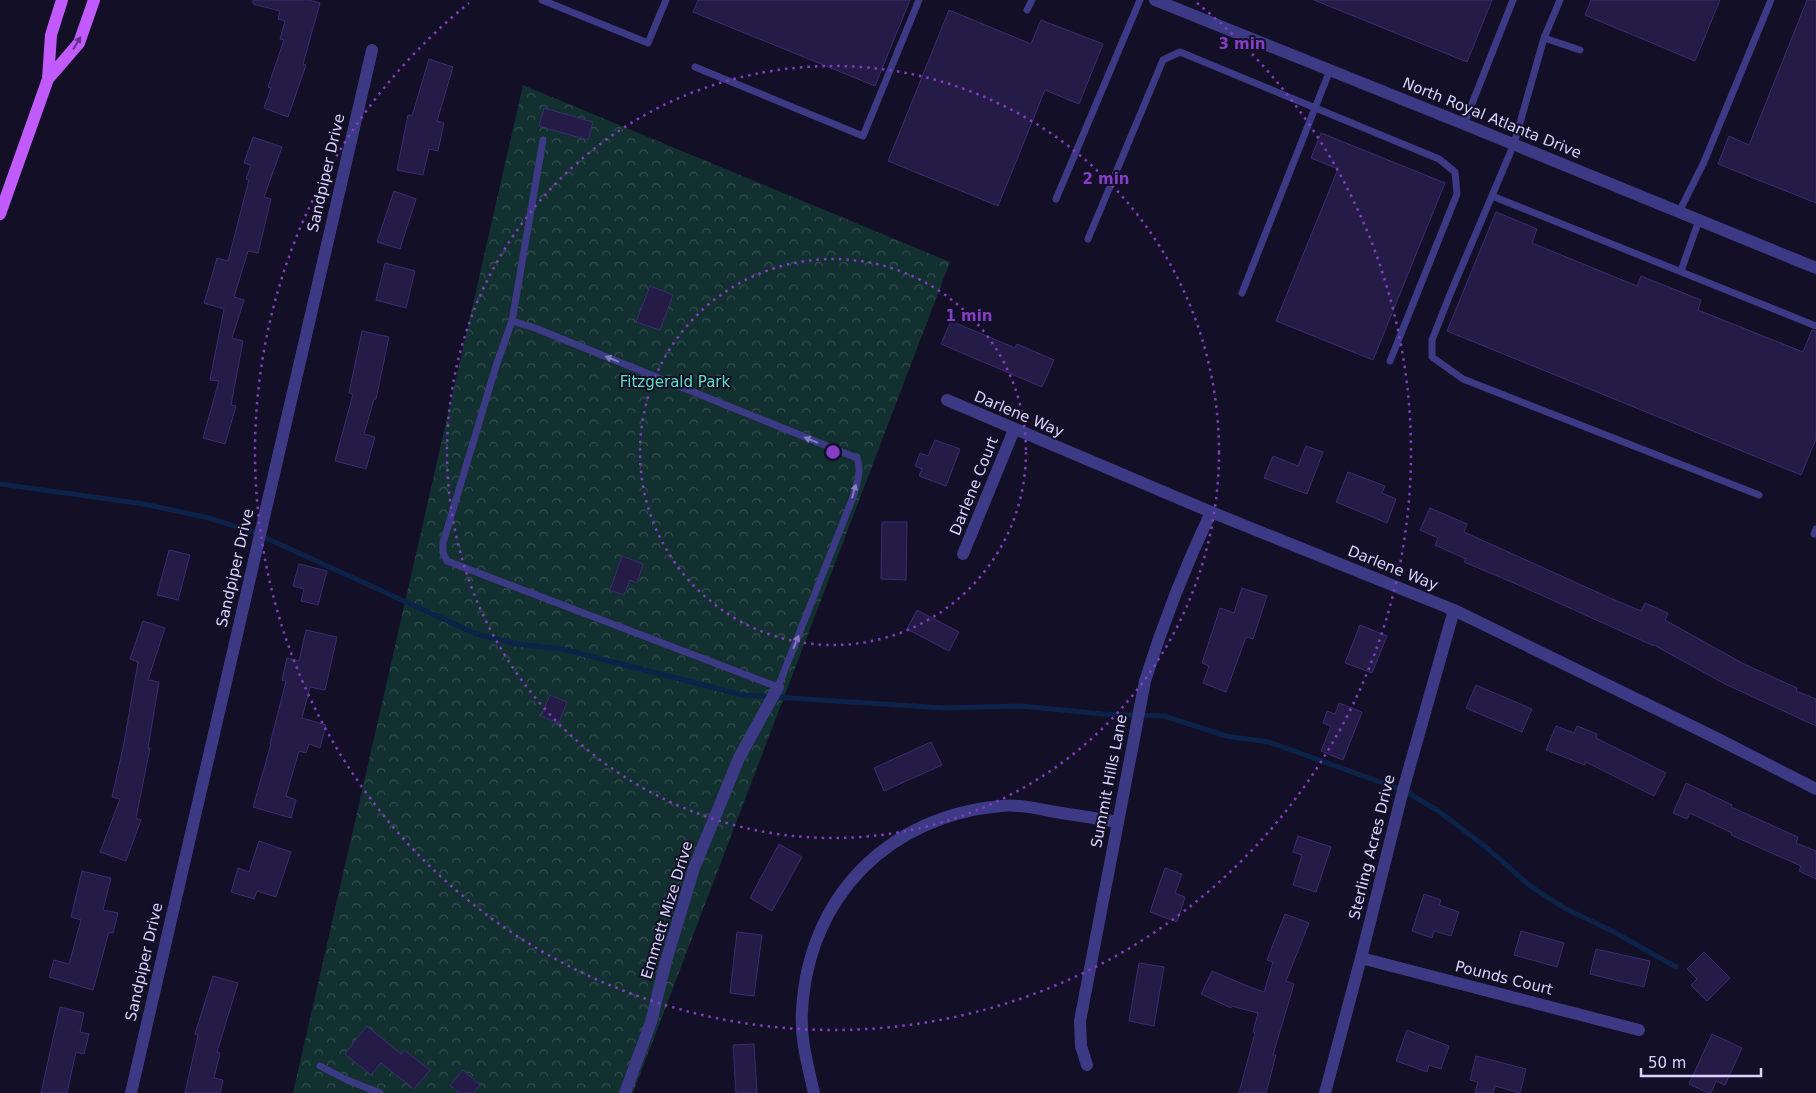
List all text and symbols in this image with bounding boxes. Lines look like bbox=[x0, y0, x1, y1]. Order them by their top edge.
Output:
text: 3 min bbox=[1218, 35, 1266, 53]
one-way arrow bbox=[72, 36, 81, 50]
street label: North Royal Atlanta Drive bbox=[1400, 74, 1584, 162]
street label: Sandpiper Drive bbox=[304, 112, 348, 234]
text: 2 min bbox=[1082, 170, 1130, 188]
text: 1 min bbox=[945, 307, 993, 325]
one-way arrow bbox=[605, 355, 619, 363]
park label: Fitzgerald Park bbox=[620, 373, 731, 391]
street label: Darlene Way bbox=[971, 387, 1067, 441]
street label: Darlene Court bbox=[946, 434, 1002, 538]
one-way arrow bbox=[804, 436, 819, 443]
centre of rings bbox=[824, 443, 842, 461]
one-way arrow bbox=[851, 483, 859, 498]
street label: Sandpiper Drive bbox=[213, 507, 257, 629]
street label: Darlene Way bbox=[1345, 542, 1441, 594]
one-way arrow bbox=[792, 635, 800, 649]
street label: Summit Hills Lane bbox=[1087, 713, 1131, 849]
street label: Sterling Acres Drive bbox=[1345, 773, 1399, 921]
street label: Emmett Mize Drive bbox=[637, 839, 697, 981]
street label: Sandpiper Drive bbox=[122, 901, 166, 1023]
street label: Pounds Court bbox=[1453, 957, 1555, 999]
scale bar bbox=[1641, 1046, 1761, 1078]
text: 50 m bbox=[1648, 1054, 1686, 1072]

